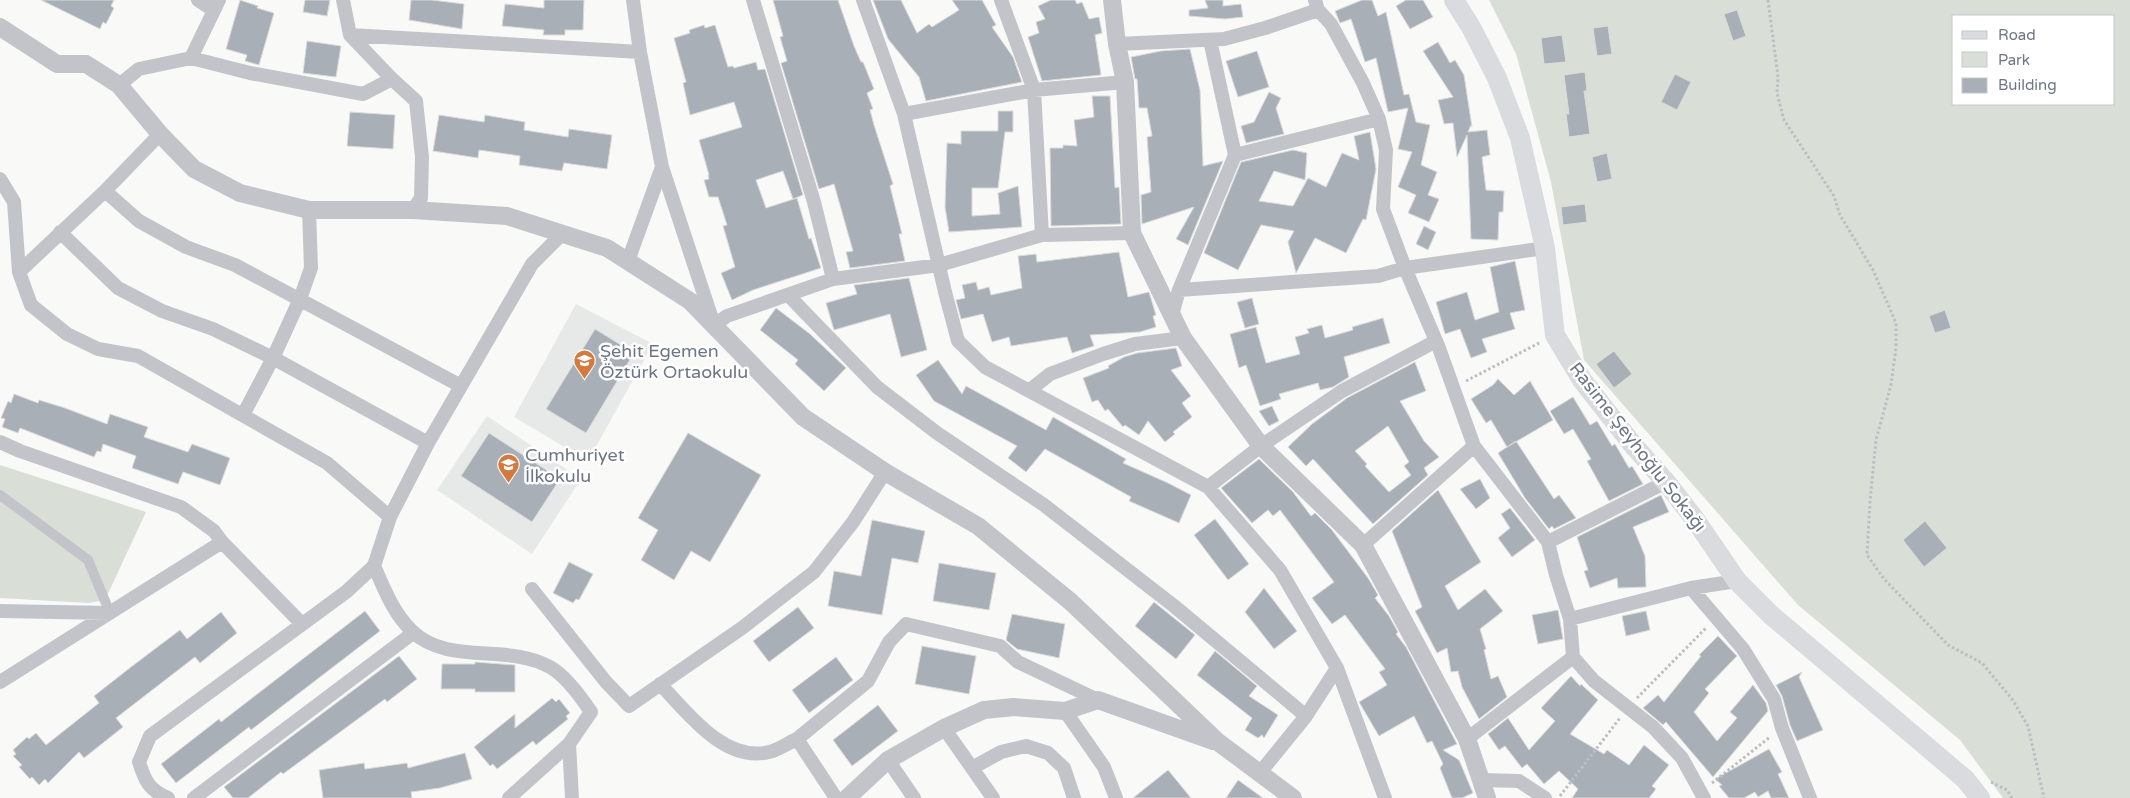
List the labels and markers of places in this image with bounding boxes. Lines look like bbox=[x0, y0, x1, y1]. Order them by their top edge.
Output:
place label: Şehit Egemen Öztürk Ortaokulu bbox=[600, 340, 748, 383]
school or university icon: Şehit Egemen Öztürk Ortaokulu bbox=[572, 349, 596, 380]
place label: Cumhuriyet İlkokulu bbox=[525, 444, 625, 487]
school or university icon: Cumhuriyet İlkokulu bbox=[497, 453, 521, 484]

